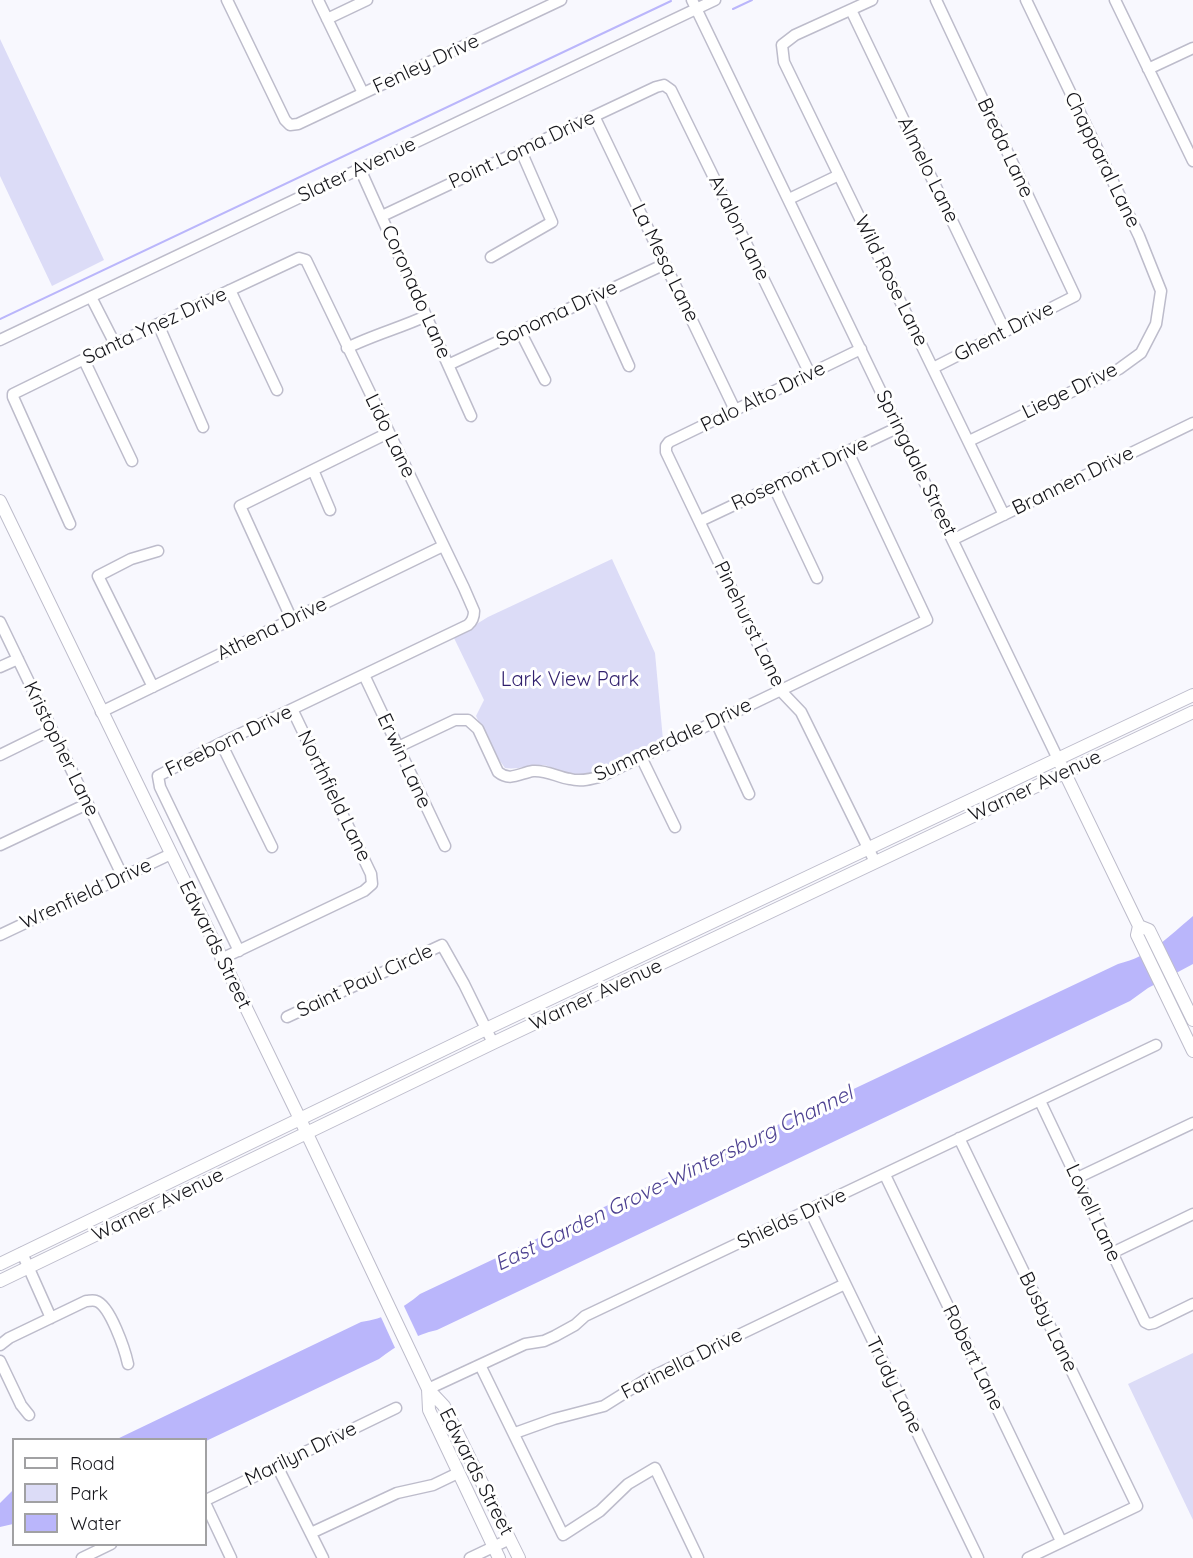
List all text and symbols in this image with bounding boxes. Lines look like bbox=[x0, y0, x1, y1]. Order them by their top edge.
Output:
street label: Fenley Drive bbox=[369, 29, 483, 99]
street label: Chapparal Lane bbox=[1059, 88, 1145, 232]
street label: Breda Lane bbox=[972, 94, 1038, 202]
street label: Point Loma Drive bbox=[445, 106, 599, 194]
street label: Almelo Lane bbox=[892, 113, 964, 227]
street label: Slater Avenue bbox=[294, 132, 420, 208]
street label: Avalon Lane bbox=[703, 171, 775, 285]
street label: La Mesa Lane bbox=[626, 200, 704, 326]
street label: Wild Rose Lane bbox=[849, 212, 933, 350]
street label: Coronado Lane bbox=[376, 222, 456, 362]
street label: Sonoma Drive bbox=[493, 275, 621, 353]
street label: Santa Ynez Drive bbox=[79, 282, 231, 370]
street label: Ghent Drive bbox=[950, 297, 1058, 367]
street label: Palo Alto Drive bbox=[697, 356, 829, 438]
street label: Liege Drive bbox=[1018, 358, 1122, 424]
street label: Springdale Street bbox=[870, 386, 962, 540]
street label: Lido Lane bbox=[359, 390, 421, 482]
street label: Rosemont Drive bbox=[728, 432, 872, 516]
street label: Brannen Drive bbox=[1008, 441, 1138, 521]
street label: Pinehurst Lane bbox=[708, 557, 790, 691]
street label: Athena Drive bbox=[213, 592, 331, 666]
park label: Lark View Park bbox=[501, 668, 639, 692]
street label: Kristopher Lane bbox=[18, 678, 104, 820]
street label: Summerdale Drive bbox=[590, 693, 756, 787]
street label: Freeborn Drive bbox=[162, 700, 296, 782]
street label: Erwin Lane bbox=[372, 710, 436, 812]
street label: Northfield Lane bbox=[292, 727, 376, 865]
street label: Warner Avenue bbox=[965, 745, 1105, 827]
street label: Wrenfield Drive bbox=[16, 853, 156, 935]
street label: Edwards Street bbox=[174, 877, 256, 1013]
street label: Saint Paul Circle bbox=[293, 939, 437, 1023]
street label: Warner Avenue bbox=[526, 954, 666, 1036]
water label: East Garden Grove-Wintersburg Channel bbox=[491, 1081, 857, 1277]
street label: Lovell Lane bbox=[1060, 1160, 1126, 1266]
street label: Warner Avenue bbox=[88, 1163, 228, 1247]
street label: Shields Drive bbox=[734, 1183, 850, 1255]
street label: Busby Lane bbox=[1013, 1268, 1083, 1376]
street label: Robert Lane bbox=[937, 1301, 1009, 1415]
street label: Farinella Drive bbox=[617, 1323, 747, 1405]
street label: Trudy Lane bbox=[860, 1333, 928, 1437]
street label: Edwards Street bbox=[434, 1404, 518, 1540]
street label: Marilyn Drive bbox=[241, 1417, 361, 1491]
legend bbox=[12, 1438, 207, 1546]
text: Road bbox=[70, 1452, 115, 1475]
text: Park bbox=[70, 1482, 108, 1505]
text: Water bbox=[70, 1512, 121, 1535]

